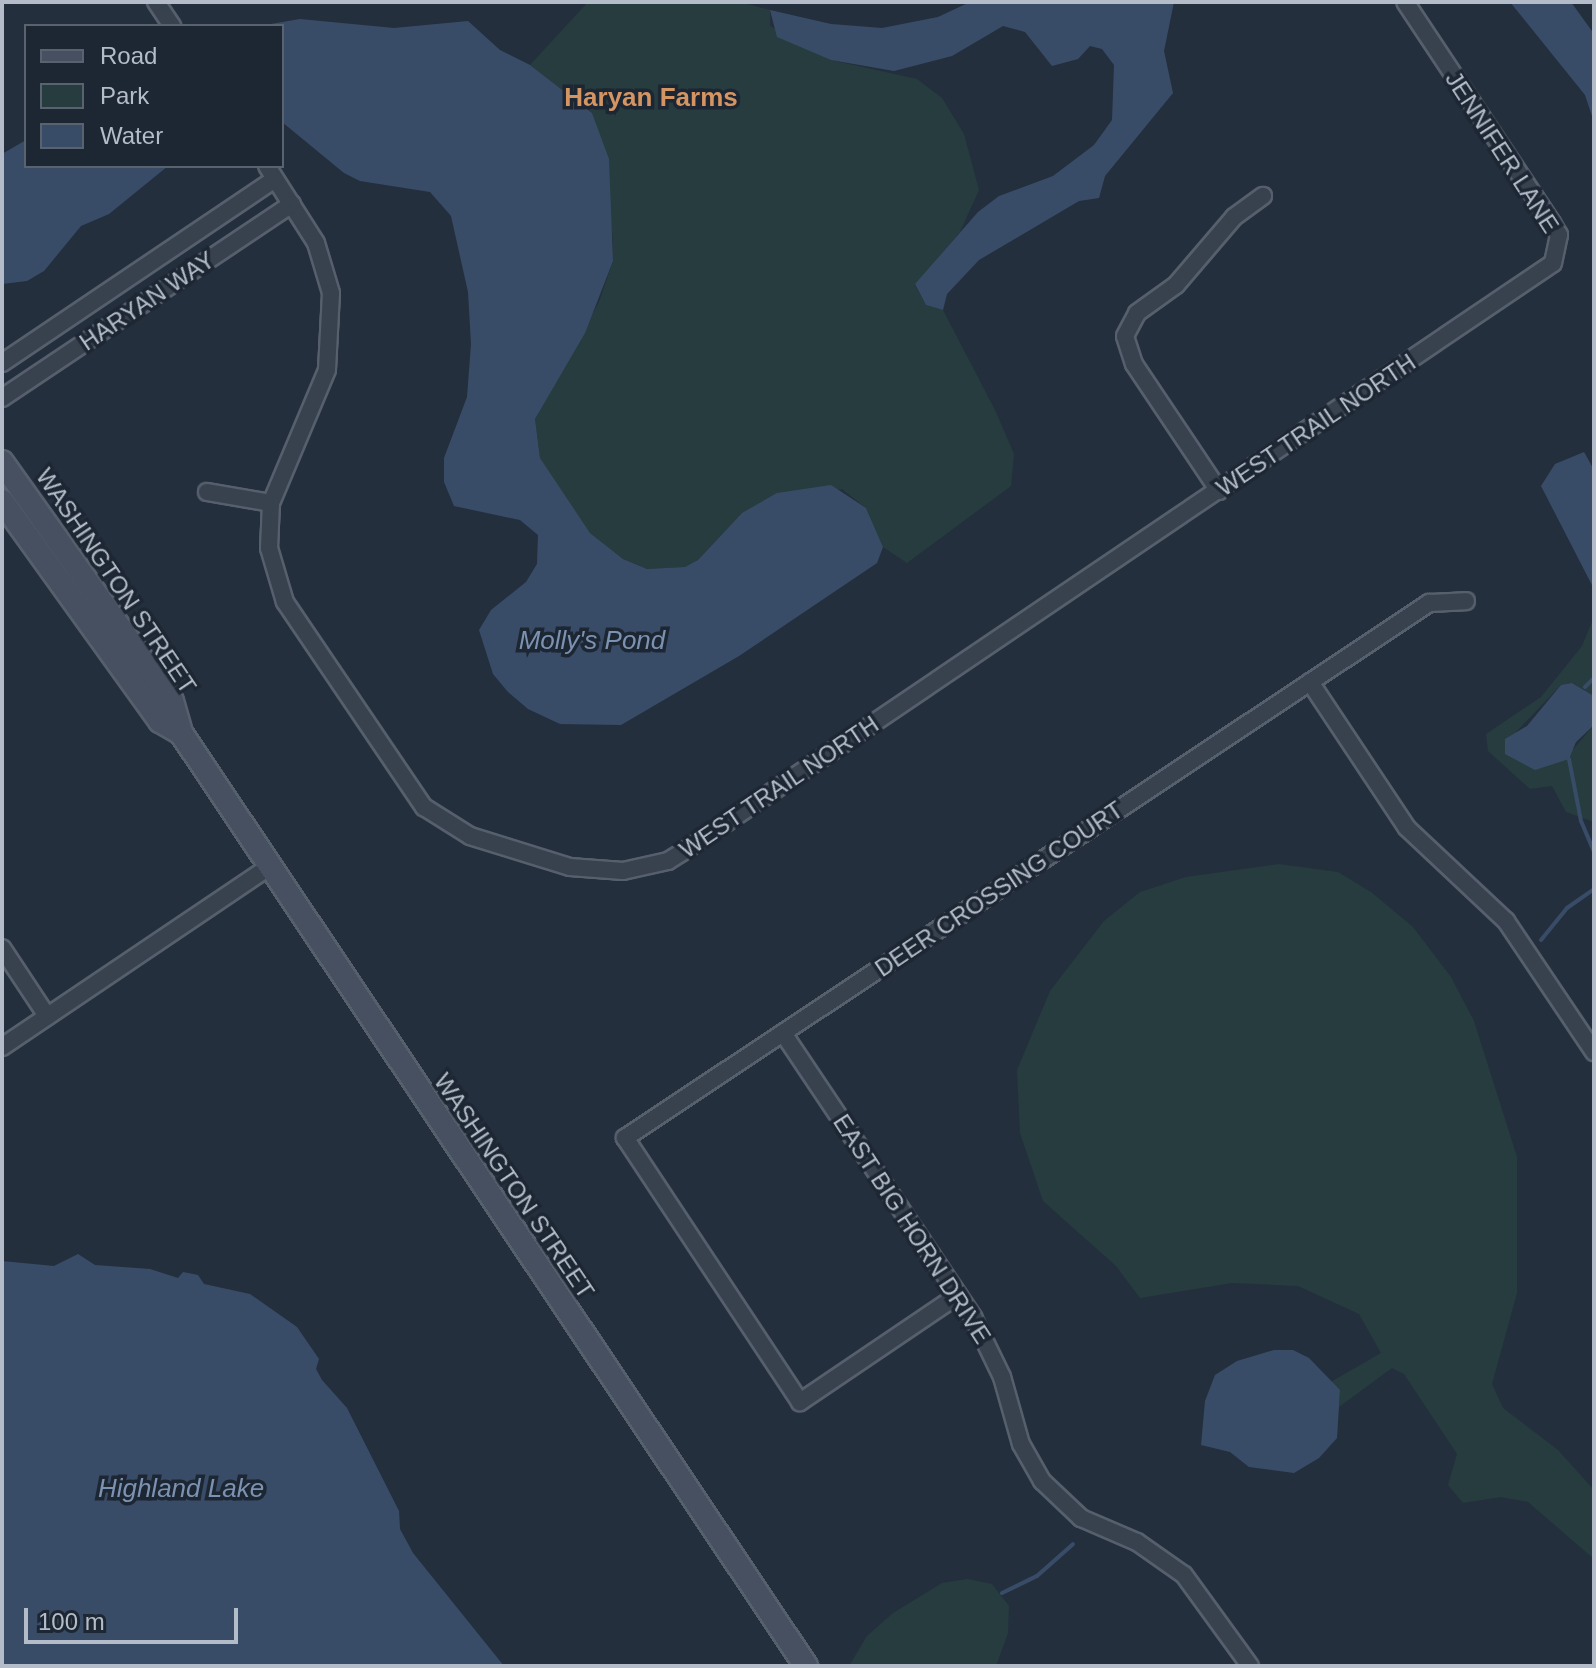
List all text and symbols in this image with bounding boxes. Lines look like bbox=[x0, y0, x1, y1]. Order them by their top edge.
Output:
legend bbox=[24, 24, 284, 168]
text: Road bbox=[100, 42, 157, 69]
street label: JENNIFER LANE bbox=[1439, 66, 1565, 238]
text: Park bbox=[100, 82, 149, 109]
district label: Haryan Farms bbox=[564, 82, 738, 114]
text: Water bbox=[100, 122, 163, 149]
street label: HARYAN WAY bbox=[74, 245, 220, 357]
street label: WEST TRAIL NORTH bbox=[1210, 347, 1422, 503]
street label: WASHINGTON STREET bbox=[30, 463, 202, 699]
water label: Molly's Pond bbox=[519, 625, 665, 657]
street label: WEST TRAIL NORTH bbox=[673, 709, 885, 865]
street label: DEER CROSSING COURT bbox=[870, 795, 1128, 983]
street label: WASHINGTON STREET bbox=[428, 1068, 600, 1304]
street label: EAST BIG HORN DRIVE bbox=[827, 1109, 997, 1349]
water label: Highland Lake bbox=[98, 1473, 264, 1505]
scale bar bbox=[28, 1592, 242, 1642]
text: 100 m bbox=[38, 1608, 105, 1635]

